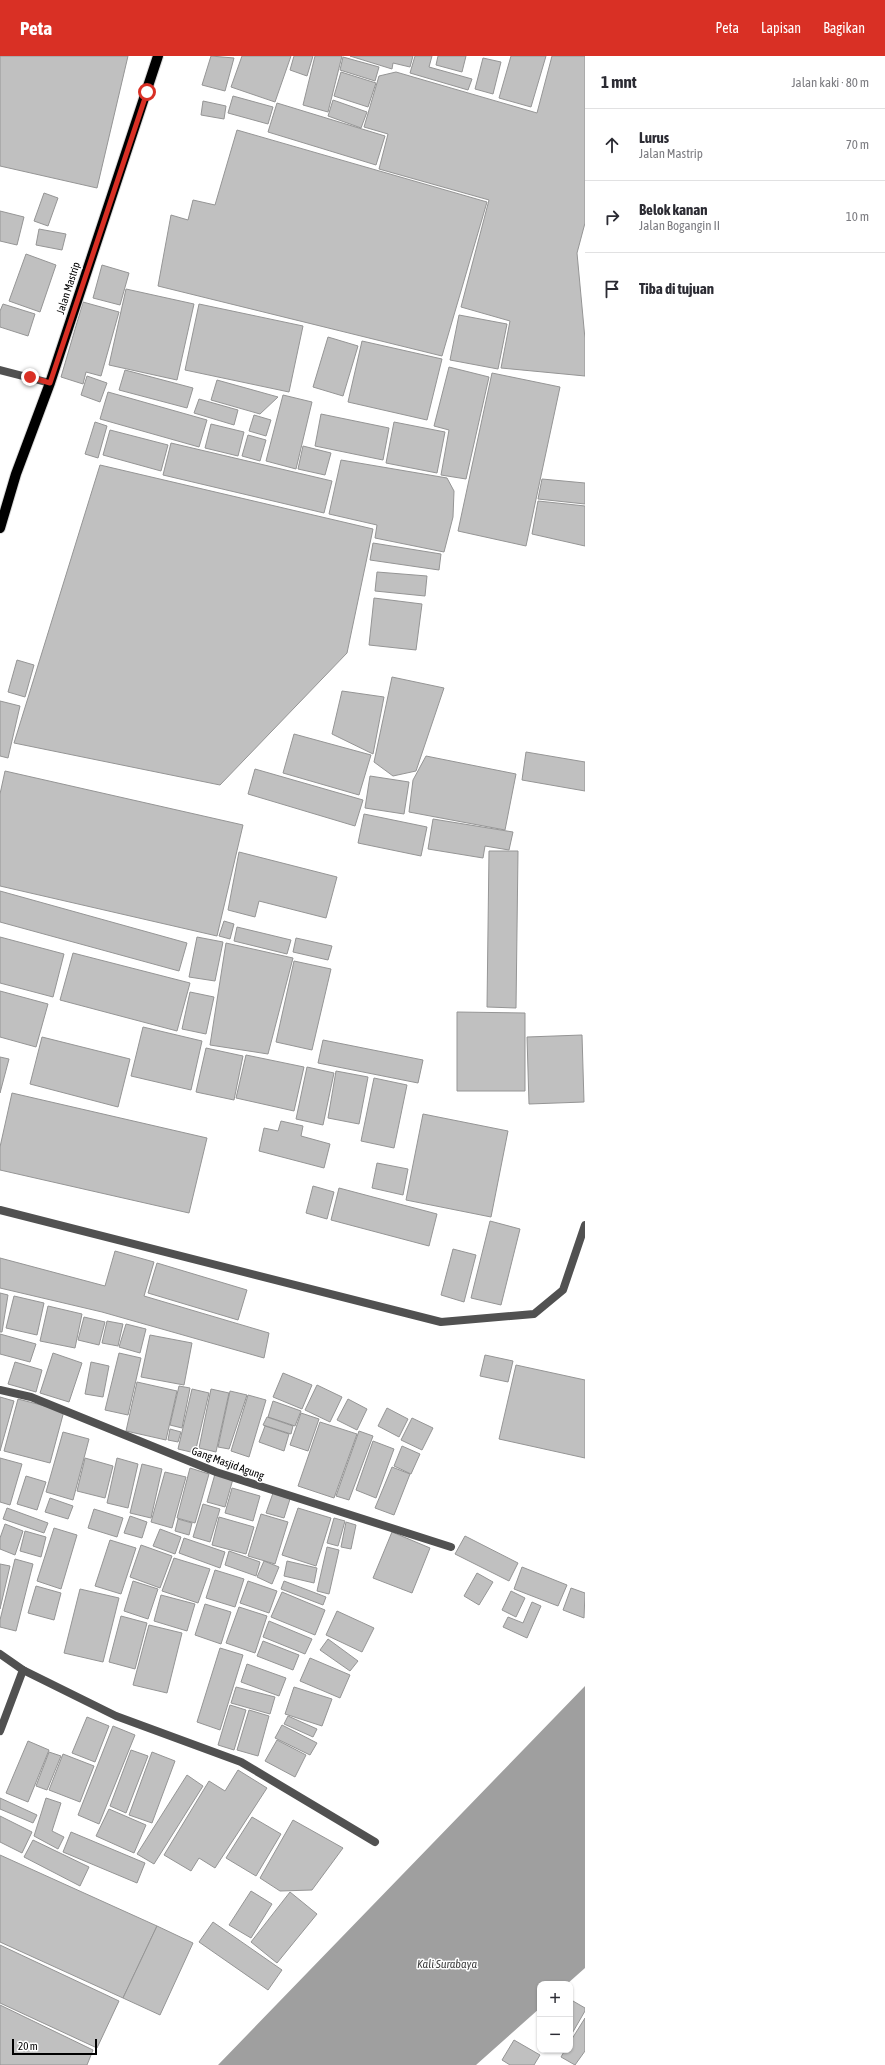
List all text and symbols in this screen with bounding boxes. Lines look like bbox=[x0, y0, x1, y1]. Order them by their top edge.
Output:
text: Peta bbox=[20, 17, 52, 39]
text: Peta bbox=[715, 20, 739, 36]
text: Lapisan bbox=[761, 20, 801, 36]
text: Bagikan bbox=[823, 20, 865, 36]
text: 1 mnt bbox=[601, 72, 637, 92]
text: Jalan kaki · 80 m bbox=[791, 75, 869, 90]
route start bbox=[138, 83, 156, 101]
text: Lurus bbox=[639, 129, 669, 146]
icon: ahead bbox=[601, 134, 623, 156]
text: 70 m bbox=[846, 137, 869, 152]
text: Jalan Mastrip bbox=[639, 146, 703, 161]
text: Belok kanan bbox=[639, 201, 708, 218]
icon: right bbox=[601, 206, 623, 228]
text: 10 m bbox=[846, 209, 869, 224]
text: Jalan Bogangin II bbox=[639, 218, 720, 233]
street label: Jalan Mastrip bbox=[54, 260, 82, 316]
icon: arrive bbox=[601, 278, 623, 300]
text: Tiba di tujuan bbox=[639, 280, 714, 297]
route end bbox=[21, 368, 39, 386]
street label: Gang Masjid Agung bbox=[190, 1444, 266, 1482]
water label: Kali Surabaya bbox=[417, 1957, 477, 1971]
map controls bbox=[537, 1981, 573, 2053]
button: + bbox=[537, 1981, 573, 2017]
button: − bbox=[537, 2017, 573, 2053]
scale bar bbox=[12, 2037, 97, 2056]
text: 20 m bbox=[18, 2040, 38, 2052]

